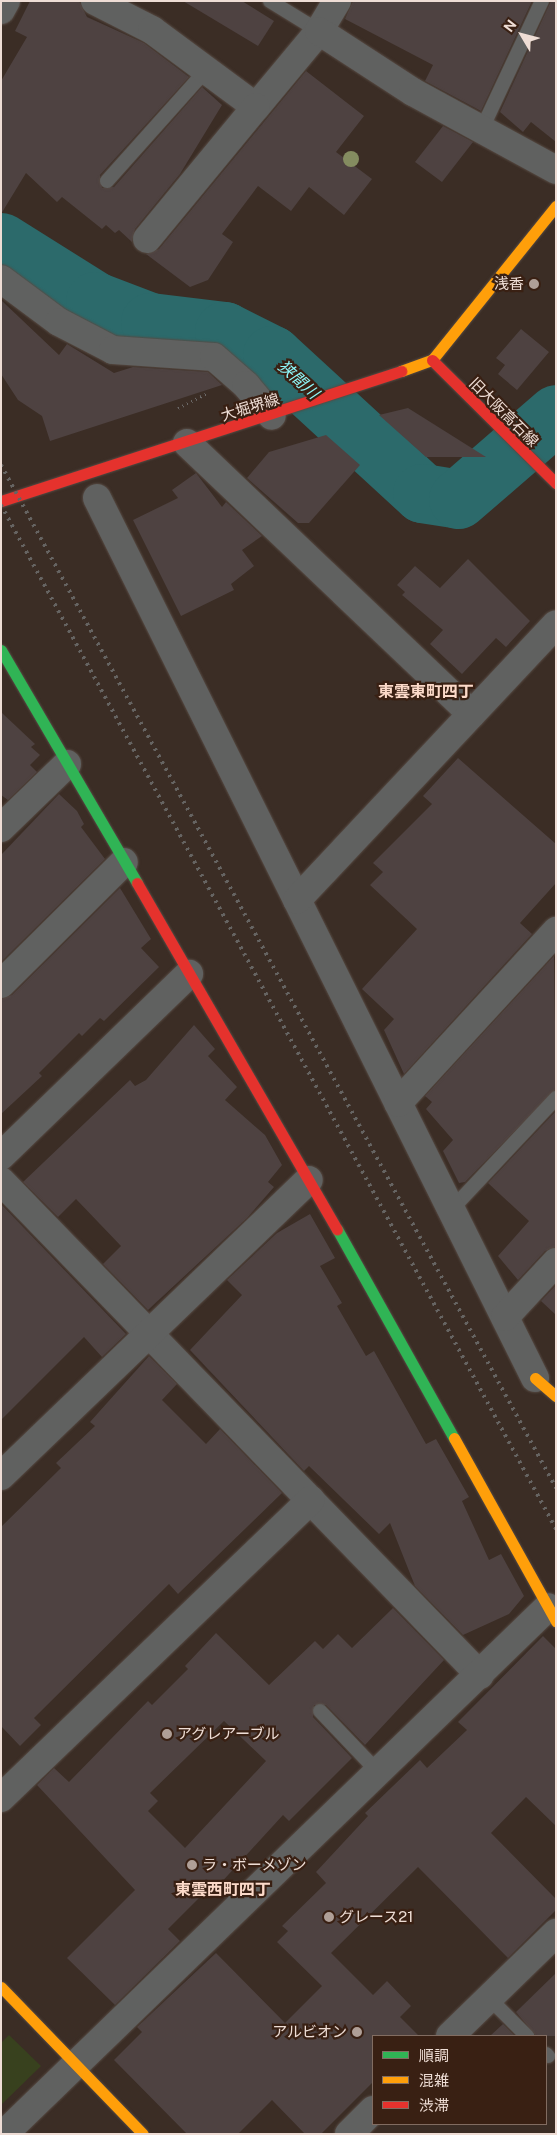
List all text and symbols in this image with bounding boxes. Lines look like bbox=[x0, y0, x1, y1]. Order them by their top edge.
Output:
north arrow bbox=[497, 10, 547, 60]
text: N bbox=[500, 17, 520, 35]
place label: 浅香 bbox=[494, 275, 524, 293]
marker: 浅香 bbox=[528, 278, 540, 290]
water label: 狭間川 bbox=[274, 357, 322, 403]
street label: 旧大阪高石線 bbox=[466, 374, 542, 450]
street label: 大堀堺線 bbox=[219, 390, 281, 424]
district label: 東雲東町四丁 bbox=[378, 682, 474, 702]
place label: アグレアーブル bbox=[177, 1725, 281, 1743]
marker: アグレアーブル bbox=[161, 1728, 173, 1740]
place label: ラ・ボーメゾン bbox=[202, 1856, 307, 1874]
marker: ラ・ボーメゾン bbox=[186, 1859, 198, 1871]
district label: 東雲西町四丁 bbox=[175, 1880, 271, 1900]
place label: グレース21 bbox=[339, 1908, 414, 1926]
marker: グレース21 bbox=[323, 1911, 335, 1923]
place label: アルビオン bbox=[272, 2023, 347, 2041]
marker: アルビオン bbox=[351, 2026, 363, 2038]
legend bbox=[372, 2035, 547, 2125]
text: 順調 bbox=[419, 2047, 449, 2064]
text: 混雑 bbox=[419, 2072, 449, 2089]
text: 渋滞 bbox=[419, 2097, 449, 2114]

